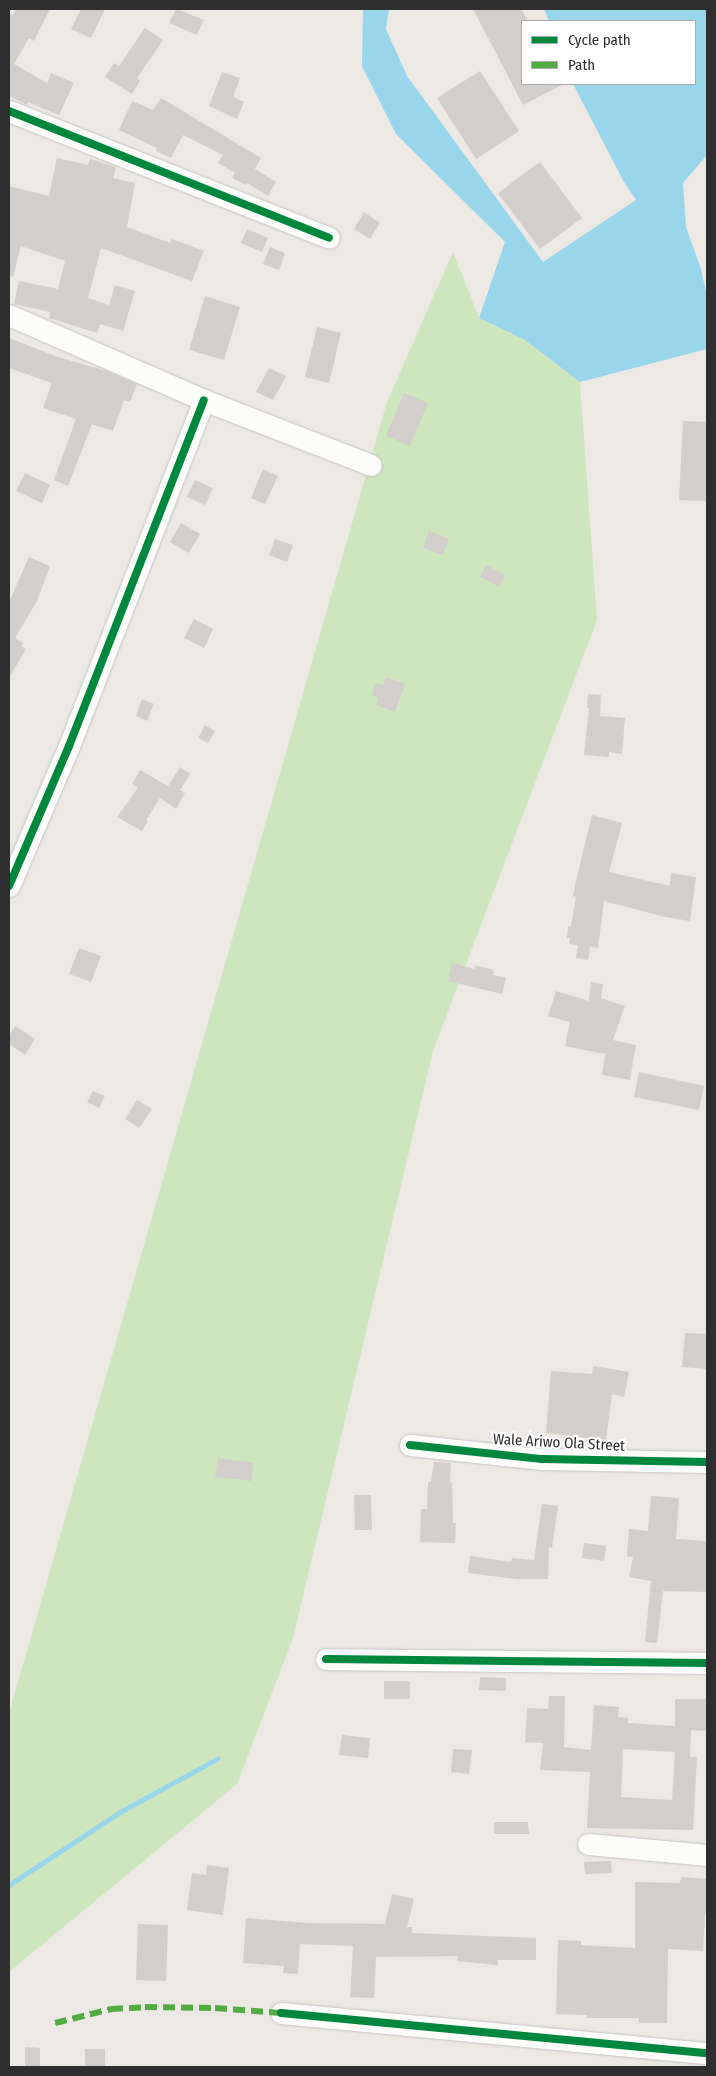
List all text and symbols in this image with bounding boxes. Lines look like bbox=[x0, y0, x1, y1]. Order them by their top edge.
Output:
legend bbox=[521, 20, 696, 85]
text: Cycle path bbox=[568, 31, 631, 49]
text: Path bbox=[568, 56, 595, 74]
street label: Wale Ariwo Ola Street bbox=[493, 1431, 625, 1455]

